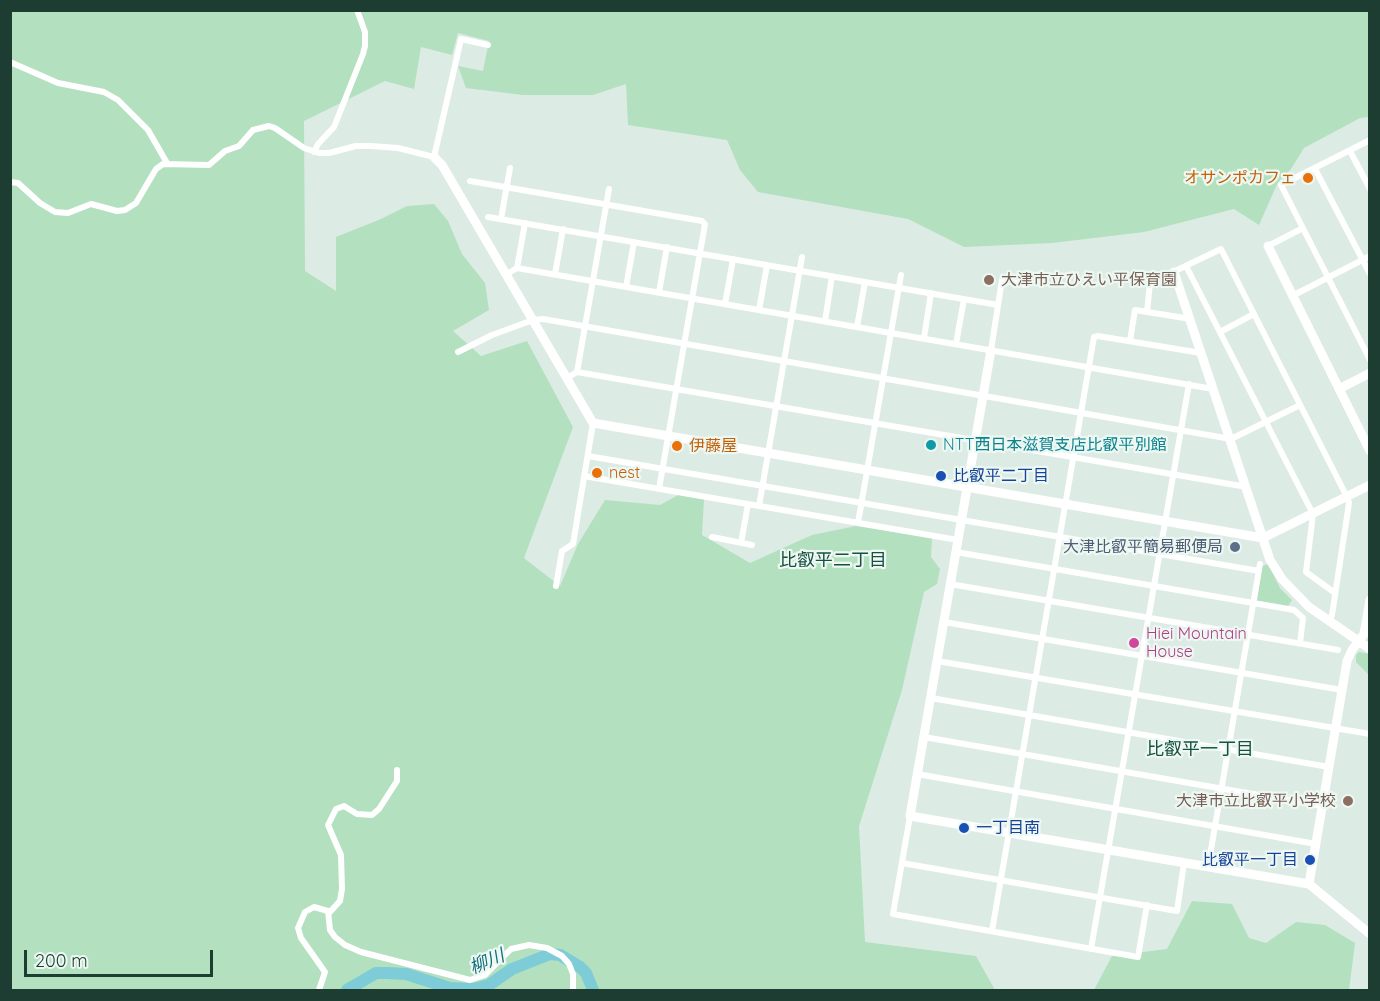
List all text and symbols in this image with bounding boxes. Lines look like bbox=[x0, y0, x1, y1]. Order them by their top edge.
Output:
place label: オサンポカフェ bbox=[1184, 168, 1296, 188]
marker: オサンポカフェ bbox=[1301, 171, 1315, 185]
place label: 大津市立ひえい平保育園 bbox=[1001, 270, 1177, 290]
marker: 大津市立ひえい平保育園 bbox=[982, 273, 996, 287]
place label: NTT西日本滋賀支店比叡平別館 bbox=[943, 435, 1166, 455]
place label: 伊藤屋 bbox=[689, 436, 737, 456]
marker: NTT西日本滋賀支店比叡平別館 bbox=[924, 438, 938, 452]
marker: 伊藤屋 bbox=[670, 439, 684, 453]
place label: nest bbox=[609, 463, 640, 483]
marker: nest bbox=[590, 466, 604, 480]
place label: 比叡平二丁目 bbox=[953, 466, 1049, 486]
marker: 比叡平二丁目 bbox=[934, 469, 948, 483]
place label: 大津比叡平簡易郵便局 bbox=[1063, 537, 1223, 557]
marker: 大津比叡平簡易郵便局 bbox=[1228, 540, 1242, 554]
district label: 比叡平二丁目 bbox=[779, 550, 887, 572]
place label: Hiei Mountain House bbox=[1146, 624, 1247, 662]
marker: Hiei Mountain House bbox=[1127, 636, 1141, 650]
district label: 比叡平一丁目 bbox=[1146, 739, 1254, 761]
place label: 大津市立比叡平小学校 bbox=[1176, 791, 1336, 811]
marker: 大津市立比叡平小学校 bbox=[1341, 794, 1355, 808]
place label: 一丁目南 bbox=[976, 818, 1040, 838]
marker: 一丁目南 bbox=[957, 821, 971, 835]
place label: 比叡平一丁目 bbox=[1202, 850, 1298, 870]
marker: 比叡平一丁目 bbox=[1303, 853, 1317, 867]
scale bar bbox=[27, 938, 216, 976]
water label: 柳川 bbox=[466, 945, 508, 979]
text: 200 m bbox=[35, 949, 88, 972]

